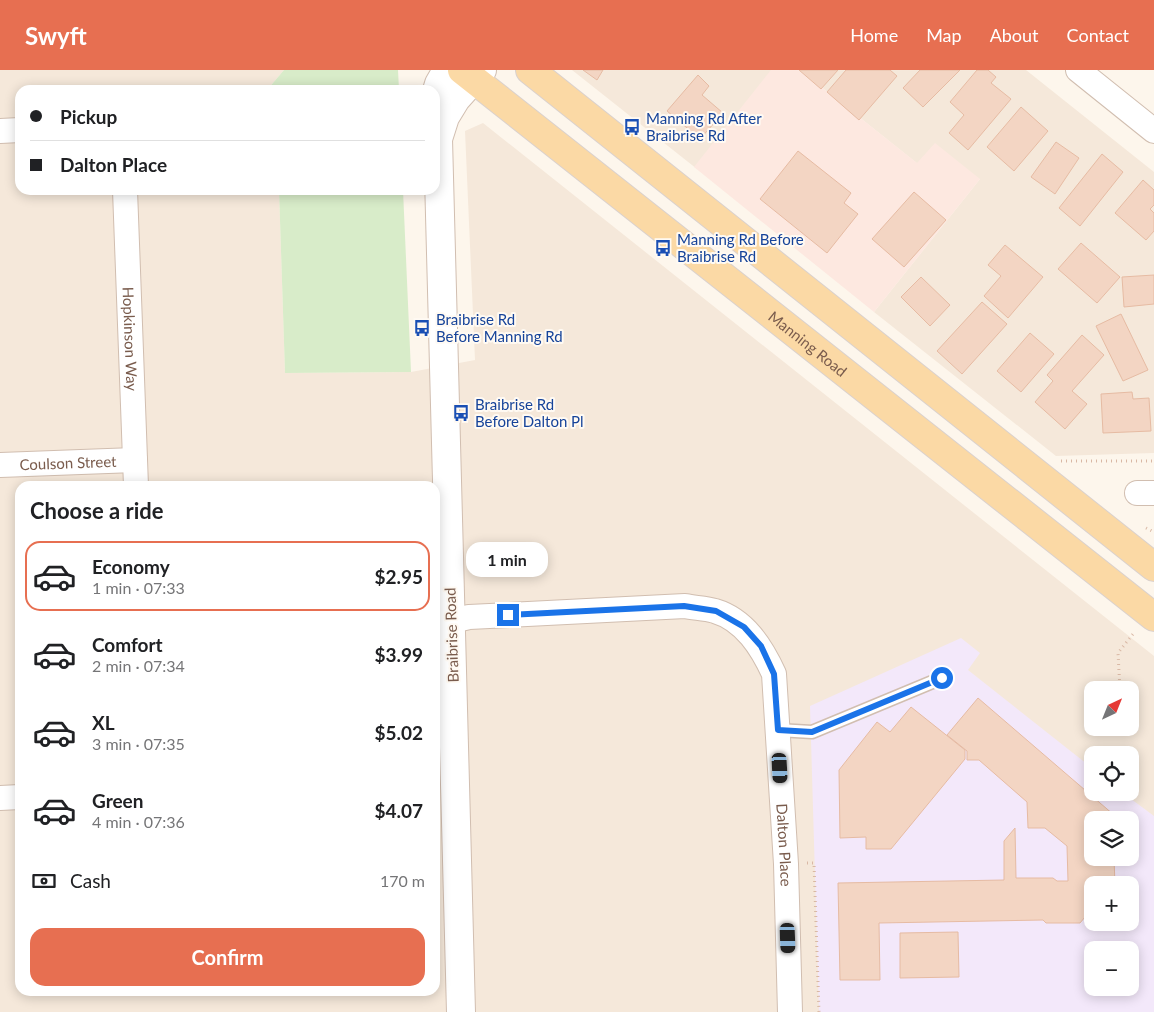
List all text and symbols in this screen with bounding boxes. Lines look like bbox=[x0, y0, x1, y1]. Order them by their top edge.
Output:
text: Swyft bbox=[25, 21, 87, 50]
text: Home bbox=[850, 24, 898, 46]
text: Map bbox=[926, 24, 962, 46]
text: About bbox=[990, 24, 1039, 46]
text: Contact bbox=[1067, 24, 1129, 46]
text: Pickup bbox=[60, 105, 117, 128]
place label: Manning Rd After Braibrise Rd bbox=[646, 109, 762, 144]
bus stop icon: Manning Rd After Braibrise Rd bbox=[622, 117, 642, 137]
text: Dalton Place bbox=[60, 153, 167, 176]
place label: Manning Rd Before Braibrise Rd bbox=[677, 230, 804, 265]
bus stop icon: Manning Rd Before Braibrise Rd bbox=[653, 238, 673, 258]
street label: Hopkinson Way bbox=[120, 286, 141, 392]
street label: Manning Road bbox=[765, 307, 851, 380]
place label: Braibrise Rd Before Manning Rd bbox=[436, 310, 563, 345]
bus stop icon: Braibrise Rd Before Manning Rd bbox=[412, 318, 432, 338]
place label: Braibrise Rd Before Dalton Pl bbox=[475, 395, 584, 430]
bus stop icon: Braibrise Rd Before Dalton Pl bbox=[451, 403, 471, 423]
street label: Coulson Street bbox=[19, 452, 117, 473]
text: Choose a ride bbox=[30, 497, 164, 524]
callout: 1 min bbox=[467, 542, 549, 578]
text: 1 min bbox=[487, 550, 527, 569]
icon: car bbox=[32, 554, 77, 599]
text: Economy bbox=[92, 555, 170, 578]
text: $2.95 bbox=[374, 565, 423, 588]
text: 1 min · 07:33 bbox=[92, 578, 185, 597]
street label: Braibrise Road bbox=[440, 587, 462, 683]
route end bbox=[497, 604, 519, 626]
icon: car bbox=[32, 632, 77, 677]
text: Comfort bbox=[92, 633, 163, 656]
text: $3.99 bbox=[374, 643, 423, 666]
text: 2 min · 07:34 bbox=[92, 656, 185, 675]
route start bbox=[931, 667, 953, 689]
north arrow bbox=[1084, 681, 1139, 736]
map controls bbox=[1084, 681, 1139, 996]
icon: car bbox=[32, 710, 77, 755]
text: XL bbox=[92, 711, 115, 734]
text: $5.02 bbox=[374, 721, 423, 744]
text: 3 min · 07:35 bbox=[92, 734, 185, 753]
button: locate bbox=[1084, 746, 1139, 801]
car bbox=[771, 753, 788, 783]
icon: car bbox=[32, 788, 77, 833]
text: Green bbox=[92, 789, 143, 812]
text: $4.07 bbox=[374, 799, 423, 822]
street label: Dalton Place bbox=[773, 803, 796, 887]
button: layers bbox=[1084, 811, 1139, 866]
text: 4 min · 07:36 bbox=[92, 812, 185, 831]
icon: cash bbox=[30, 867, 58, 895]
text: Cash bbox=[70, 869, 111, 892]
text: 170 m bbox=[380, 871, 425, 890]
button: + bbox=[1084, 876, 1139, 931]
car bbox=[779, 923, 796, 953]
button: Confirm bbox=[30, 928, 425, 986]
button: − bbox=[1084, 941, 1139, 996]

